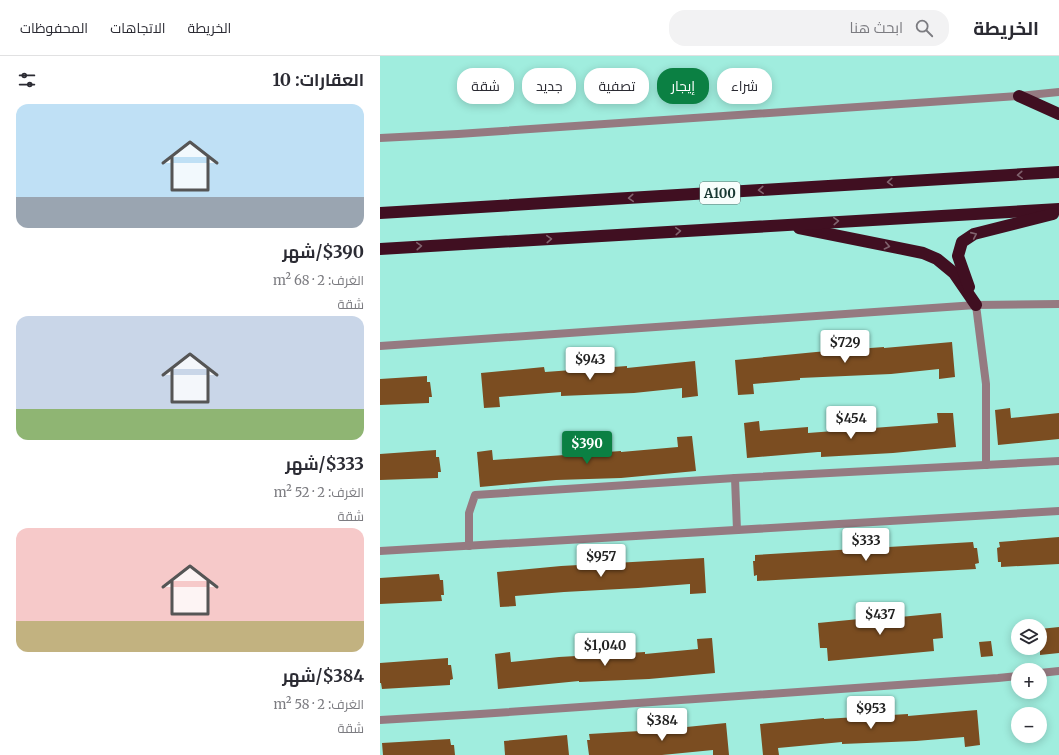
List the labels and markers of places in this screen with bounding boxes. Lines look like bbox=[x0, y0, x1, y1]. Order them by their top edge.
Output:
pin: $729 bbox=[821, 330, 869, 364]
pin: $943 bbox=[566, 347, 614, 381]
pin: $454 bbox=[827, 406, 875, 440]
pin: $390 bbox=[563, 431, 611, 465]
pin: $333 bbox=[842, 528, 890, 562]
pin: $957 bbox=[577, 544, 625, 578]
pin: $437 bbox=[856, 602, 904, 636]
pin: $1,040 bbox=[572, 633, 638, 667]
pin: $953 bbox=[847, 696, 895, 730]
pin: $384 bbox=[638, 708, 686, 742]

